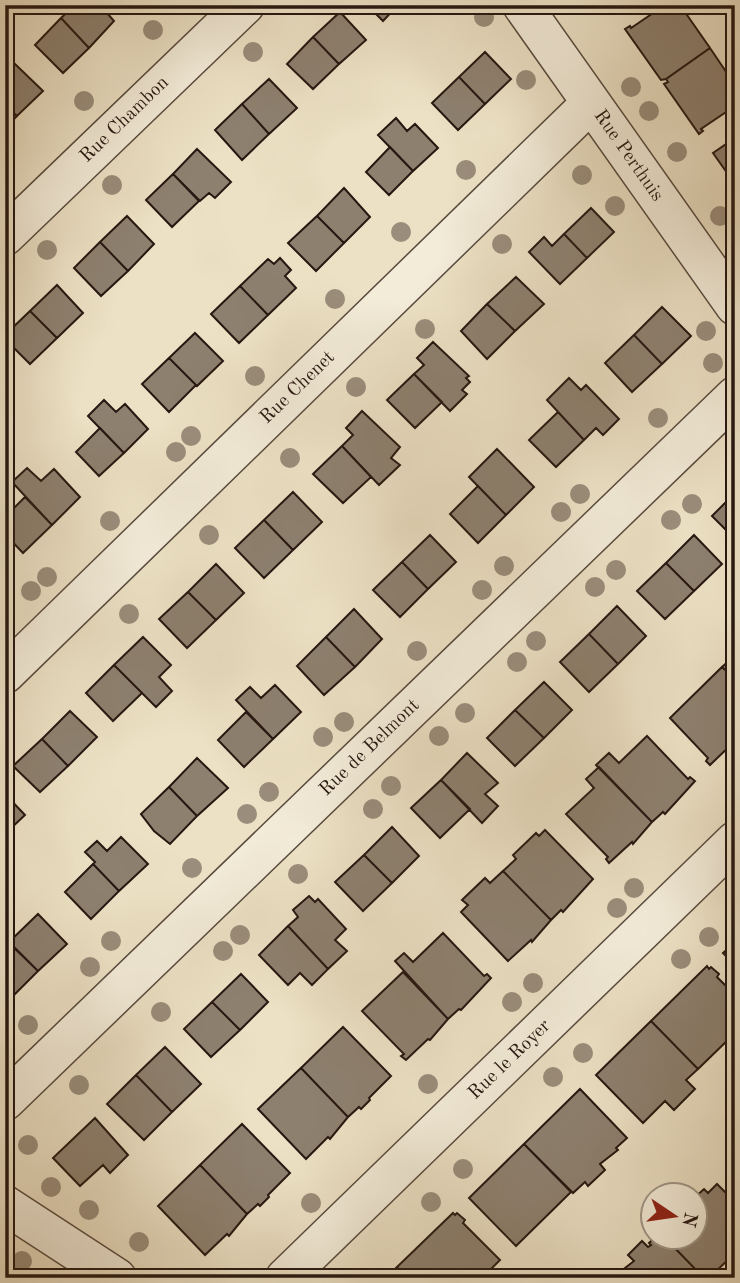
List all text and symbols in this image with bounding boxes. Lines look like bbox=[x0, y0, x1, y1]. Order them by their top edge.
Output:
street label: Rue Chambon bbox=[77, 73, 173, 167]
street label: Rue Perthuis bbox=[590, 107, 666, 205]
street label: Rue Chenet bbox=[257, 348, 339, 428]
street label: Rue de Belmont bbox=[317, 696, 423, 800]
street label: Rue le Royer bbox=[465, 1016, 555, 1104]
north arrow bbox=[638, 1182, 708, 1252]
text: N bbox=[677, 1210, 699, 1229]

